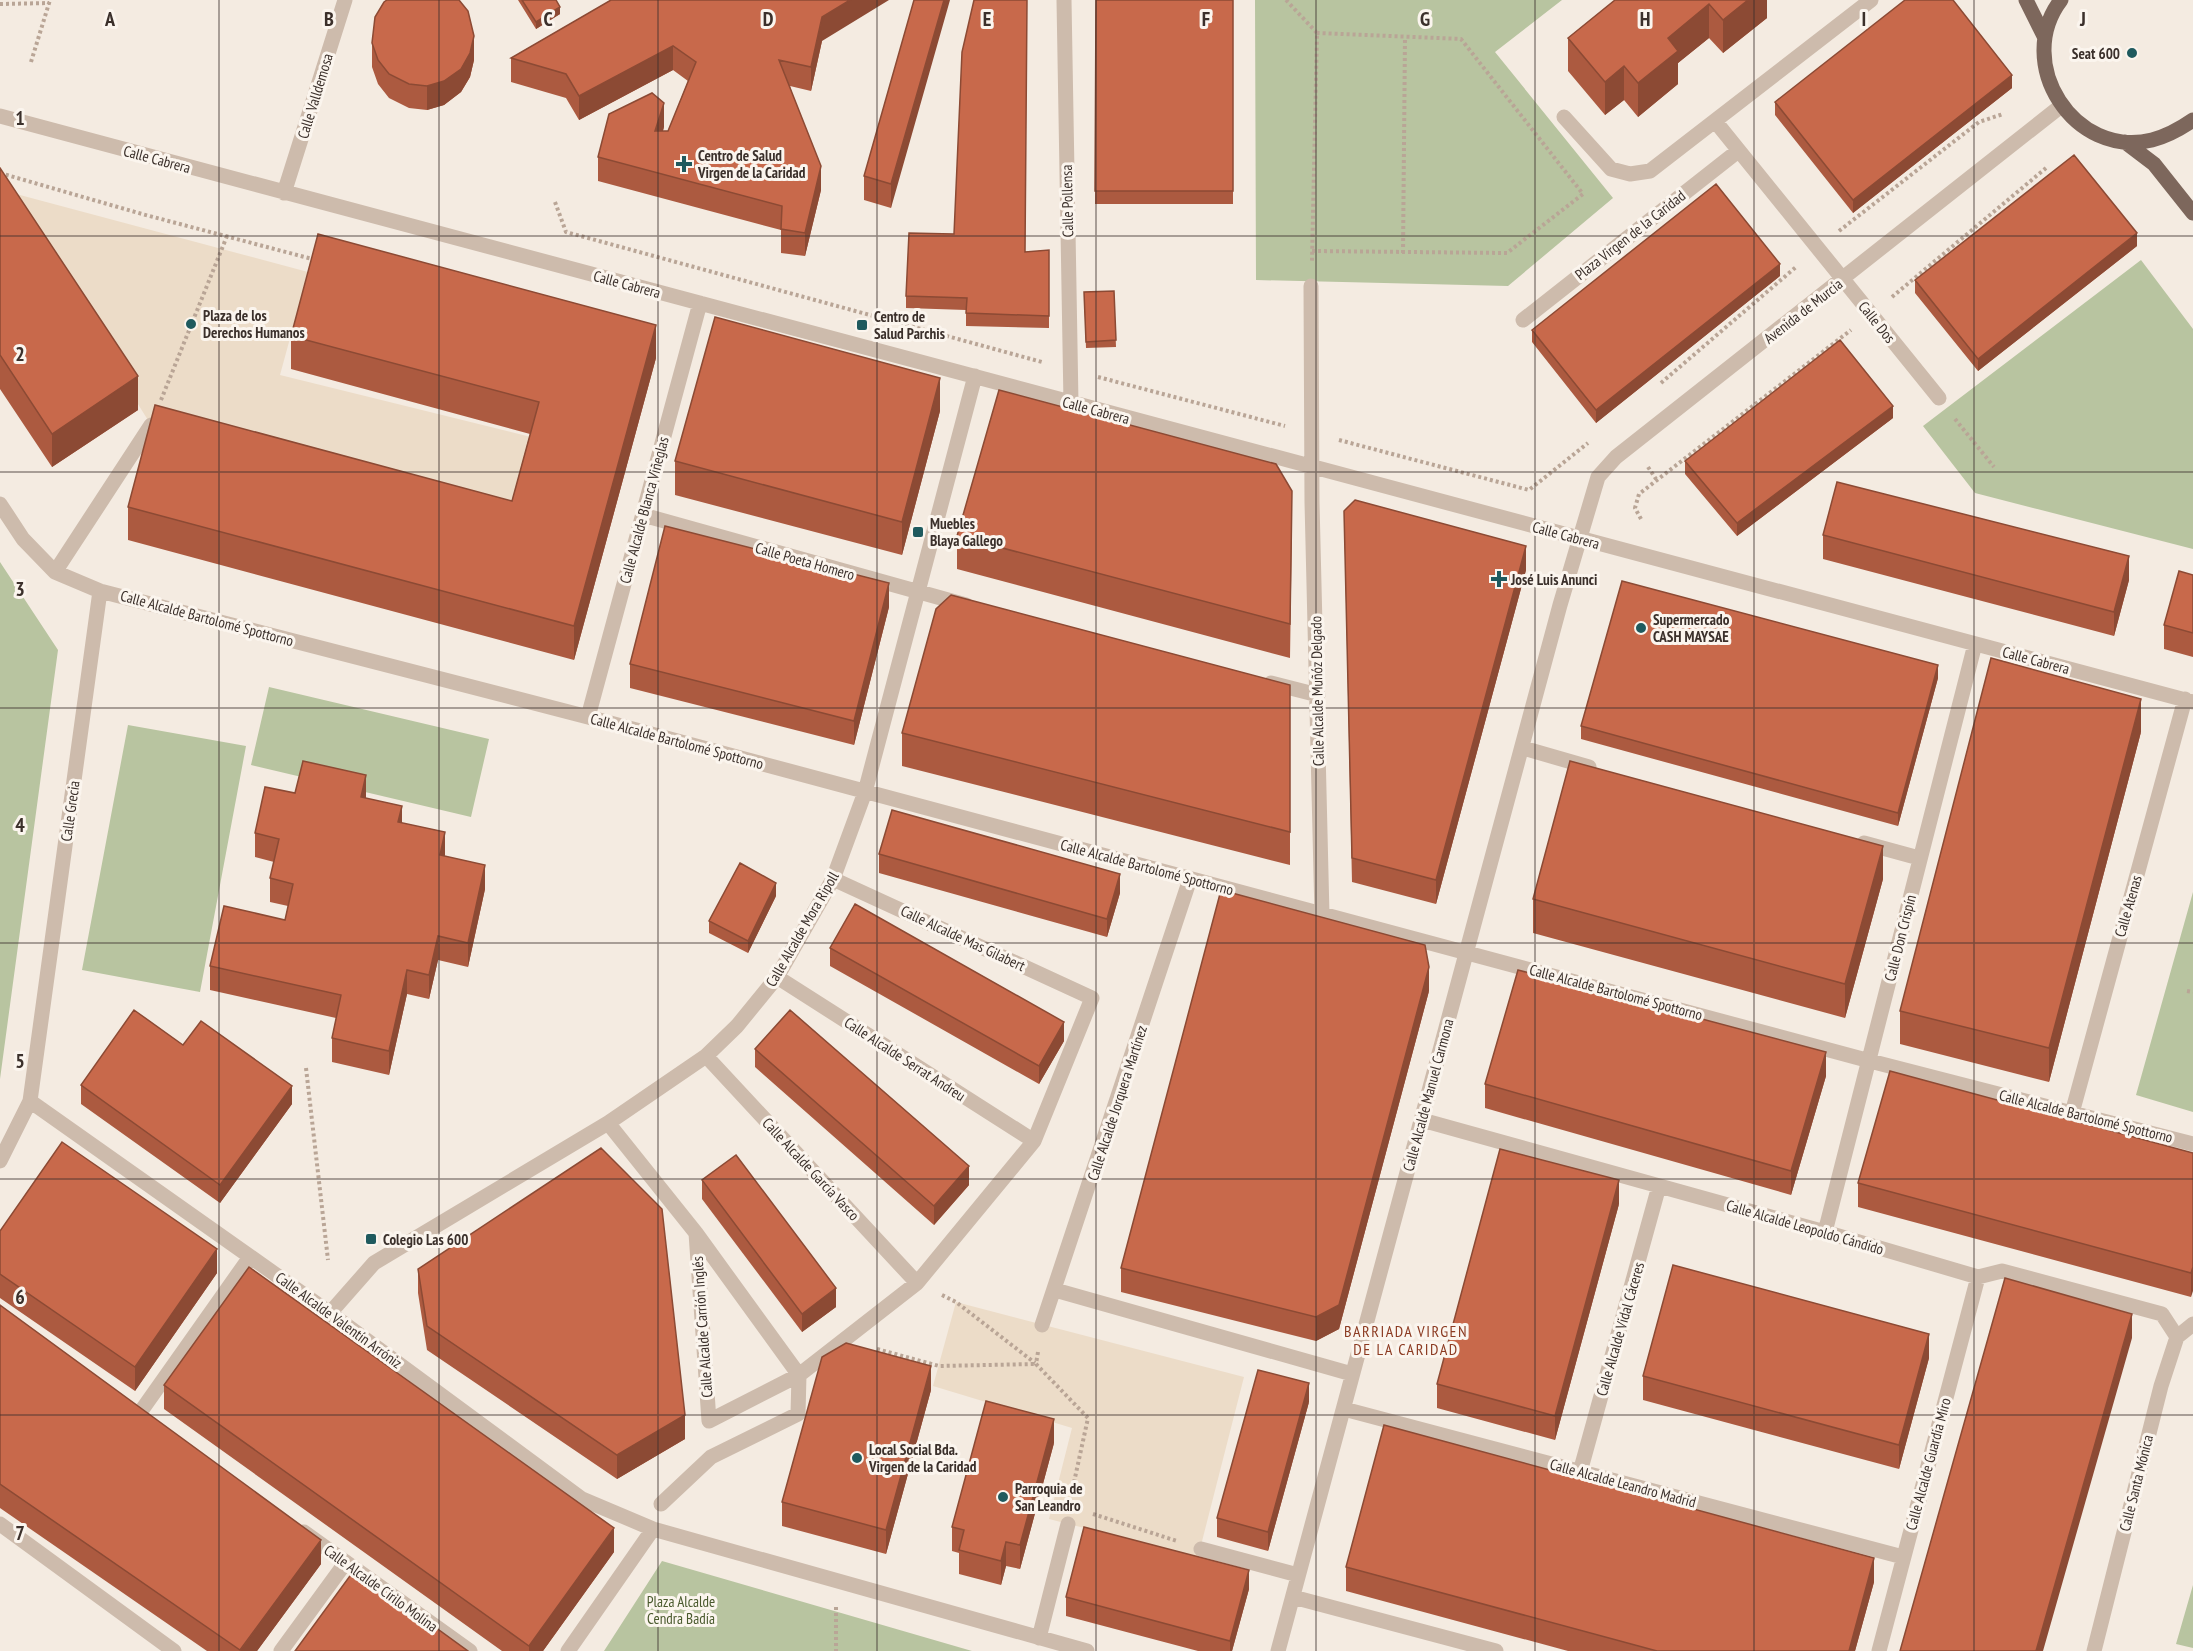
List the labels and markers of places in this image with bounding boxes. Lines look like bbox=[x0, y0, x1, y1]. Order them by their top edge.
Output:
place label: Seat 600 bbox=[2072, 44, 2120, 63]
marker: Seat 600 bbox=[2125, 46, 2139, 60]
place label: Centro de Salud Virgen de la Caridad bbox=[697, 146, 806, 182]
marker: Centro de Salud Virgen de la Caridad bbox=[675, 155, 693, 173]
place label: Plaza de los Derechos Humanos bbox=[203, 306, 305, 342]
place label: Centro de Salud Parchis bbox=[874, 307, 945, 343]
marker: Plaza de los Derechos Humanos bbox=[184, 317, 198, 331]
marker: Centro de Salud Parchis bbox=[855, 318, 869, 332]
place label: Muebles Blaya Gallego bbox=[930, 514, 1003, 550]
marker: Muebles Blaya Gallego bbox=[911, 525, 925, 539]
place label: José Luis Anunci bbox=[1510, 570, 1597, 589]
marker: José Luis Anunci bbox=[1492, 572, 1506, 586]
place label: Supermercado CASH MAYSAE bbox=[1653, 610, 1730, 646]
marker: Supermercado CASH MAYSAE bbox=[1634, 621, 1648, 635]
place label: Colegio Las 600 bbox=[383, 1230, 468, 1249]
marker: Colegio Las 600 bbox=[364, 1232, 378, 1246]
place label: Local Social Bda. Virgen de la Caridad bbox=[868, 1440, 977, 1476]
marker: Local Social Bda. Virgen de la Caridad bbox=[850, 1451, 864, 1465]
place label: Parroquia de San Leandro bbox=[1015, 1479, 1083, 1515]
marker: Parroquia de San Leandro bbox=[996, 1490, 1010, 1504]

